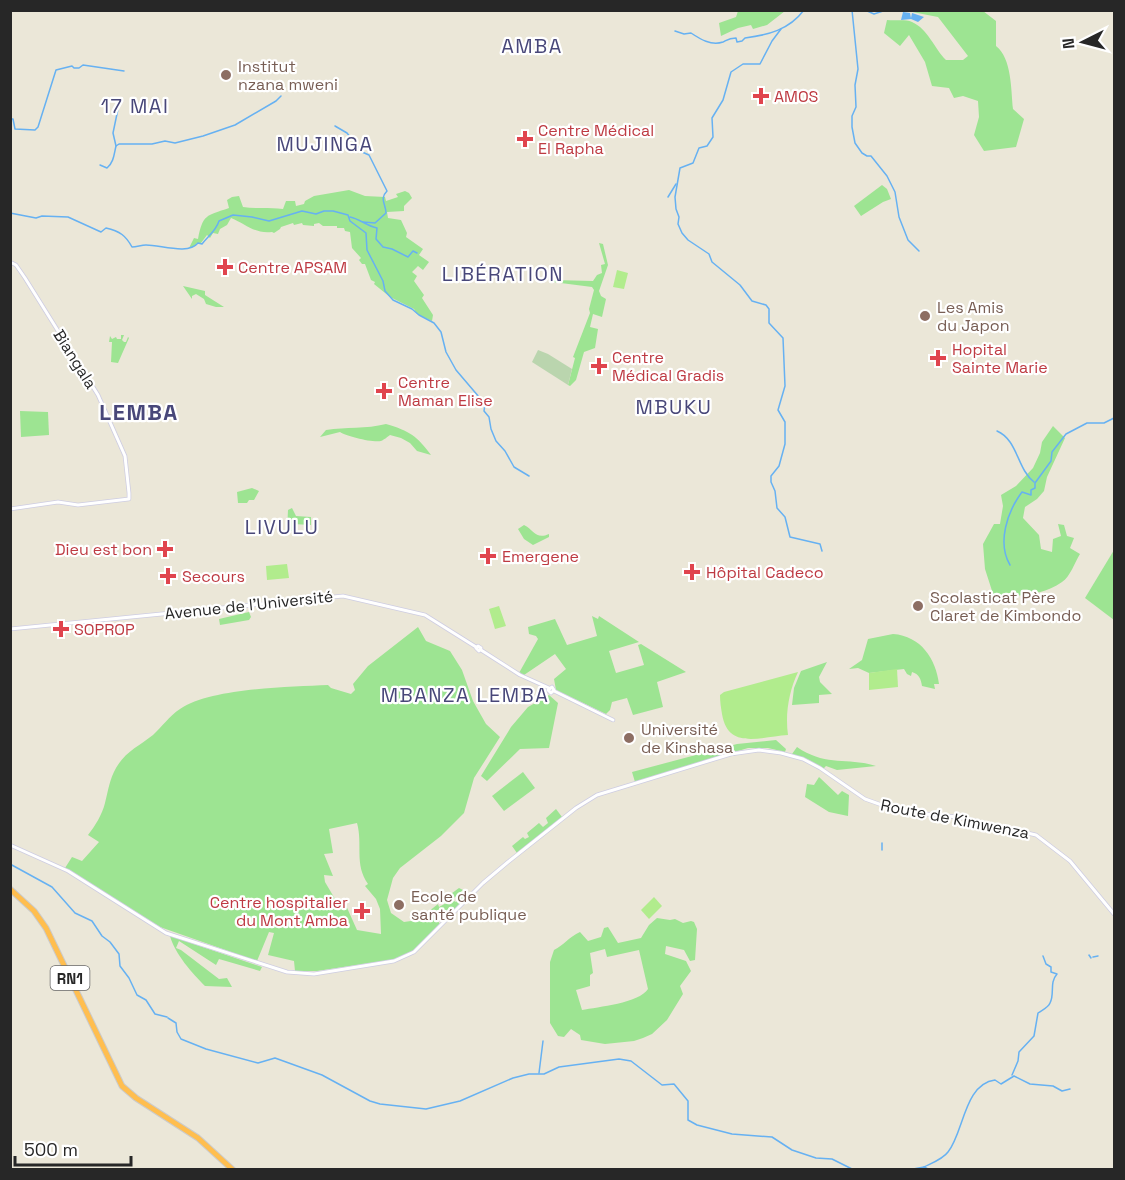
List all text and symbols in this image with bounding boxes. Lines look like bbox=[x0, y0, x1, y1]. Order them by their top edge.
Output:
north arrow bbox=[1053, 12, 1113, 72]
district label: AMBA bbox=[501, 33, 563, 59]
text: N bbox=[1058, 37, 1080, 50]
place label: Institut nzana mweni bbox=[238, 56, 338, 95]
marker: Institut nzana mweni bbox=[219, 68, 233, 82]
place label: AMOS bbox=[774, 86, 819, 107]
marker: AMOS bbox=[752, 87, 770, 105]
district label: 17 MAI bbox=[101, 93, 169, 119]
place label: Centre Médical El Rapha bbox=[538, 120, 654, 159]
marker: Centre Médical El Rapha bbox=[516, 130, 534, 148]
district label: MUJINGA bbox=[277, 131, 373, 157]
place label: Centre APSAM bbox=[238, 257, 347, 278]
marker: Centre APSAM bbox=[216, 258, 234, 276]
district label: LIBÉRATION bbox=[442, 261, 564, 287]
place label: Les Amis du Japon bbox=[937, 297, 1010, 336]
marker: Les Amis du Japon bbox=[918, 309, 932, 323]
street label: Biangala bbox=[49, 325, 101, 393]
place label: Hopital Sainte Marie bbox=[952, 339, 1048, 378]
place label: Centre Médical Gradis bbox=[612, 347, 724, 386]
marker: Hopital Sainte Marie bbox=[929, 349, 947, 367]
marker: Centre Médical Gradis bbox=[590, 357, 608, 375]
place label: Centre Maman Elise bbox=[398, 372, 493, 411]
marker: Centre Maman Elise bbox=[375, 382, 393, 400]
district label: MBUKU bbox=[636, 394, 712, 420]
district label: LEMBA bbox=[99, 398, 179, 426]
district label: LIVULU bbox=[245, 514, 319, 540]
place label: Dieu est bon bbox=[55, 539, 152, 560]
marker: Dieu est bon bbox=[156, 540, 174, 558]
place label: Emergene bbox=[502, 546, 579, 567]
marker: Emergene bbox=[479, 547, 497, 565]
place label: Hôpital Cadeco bbox=[706, 562, 824, 583]
marker: Hôpital Cadeco bbox=[683, 563, 701, 581]
place label: Secours bbox=[182, 566, 245, 587]
marker: Secours bbox=[159, 567, 177, 585]
street label: Avenue de l'Université bbox=[164, 586, 334, 624]
place label: Scolasticat Père Claret de Kimbondo bbox=[930, 587, 1081, 626]
marker: Scolasticat Père Claret de Kimbondo bbox=[911, 599, 925, 613]
place label: SOPROP bbox=[74, 619, 135, 640]
marker: SOPROP bbox=[52, 620, 70, 638]
district label: MBANZA LEMBA bbox=[381, 682, 549, 708]
place label: Université de Kinshasa bbox=[641, 719, 733, 758]
marker: Université de Kinshasa bbox=[622, 731, 636, 745]
street label: Route de Kimwenza bbox=[879, 794, 1031, 844]
place label: Ecole de santé publique bbox=[411, 886, 527, 925]
place label: Centre hospitalier du Mont Amba bbox=[210, 892, 348, 931]
marker: Ecole de santé publique bbox=[392, 898, 406, 912]
marker: Centre hospitalier du Mont Amba bbox=[353, 902, 371, 920]
road number: RN1 bbox=[50, 966, 90, 990]
scale bar bbox=[15, 1129, 130, 1167]
text: 500 m bbox=[24, 1138, 78, 1161]

